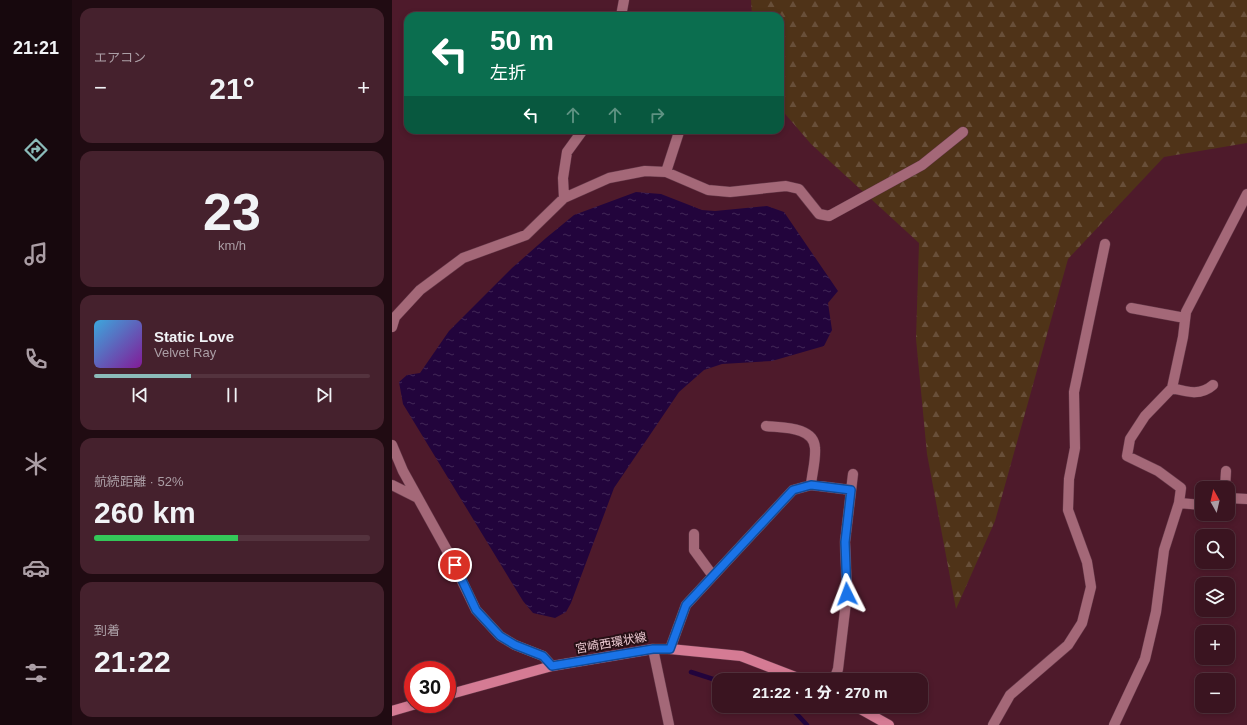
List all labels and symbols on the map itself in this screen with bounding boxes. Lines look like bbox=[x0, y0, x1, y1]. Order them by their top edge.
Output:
north arrow bbox=[1195, 481, 1235, 521]
pin bbox=[438, 548, 472, 582]
position arrow bbox=[826, 573, 868, 615]
street label: 宮崎西環状線 bbox=[574, 630, 648, 656]
speed limit sign: 30 bbox=[404, 661, 456, 713]

